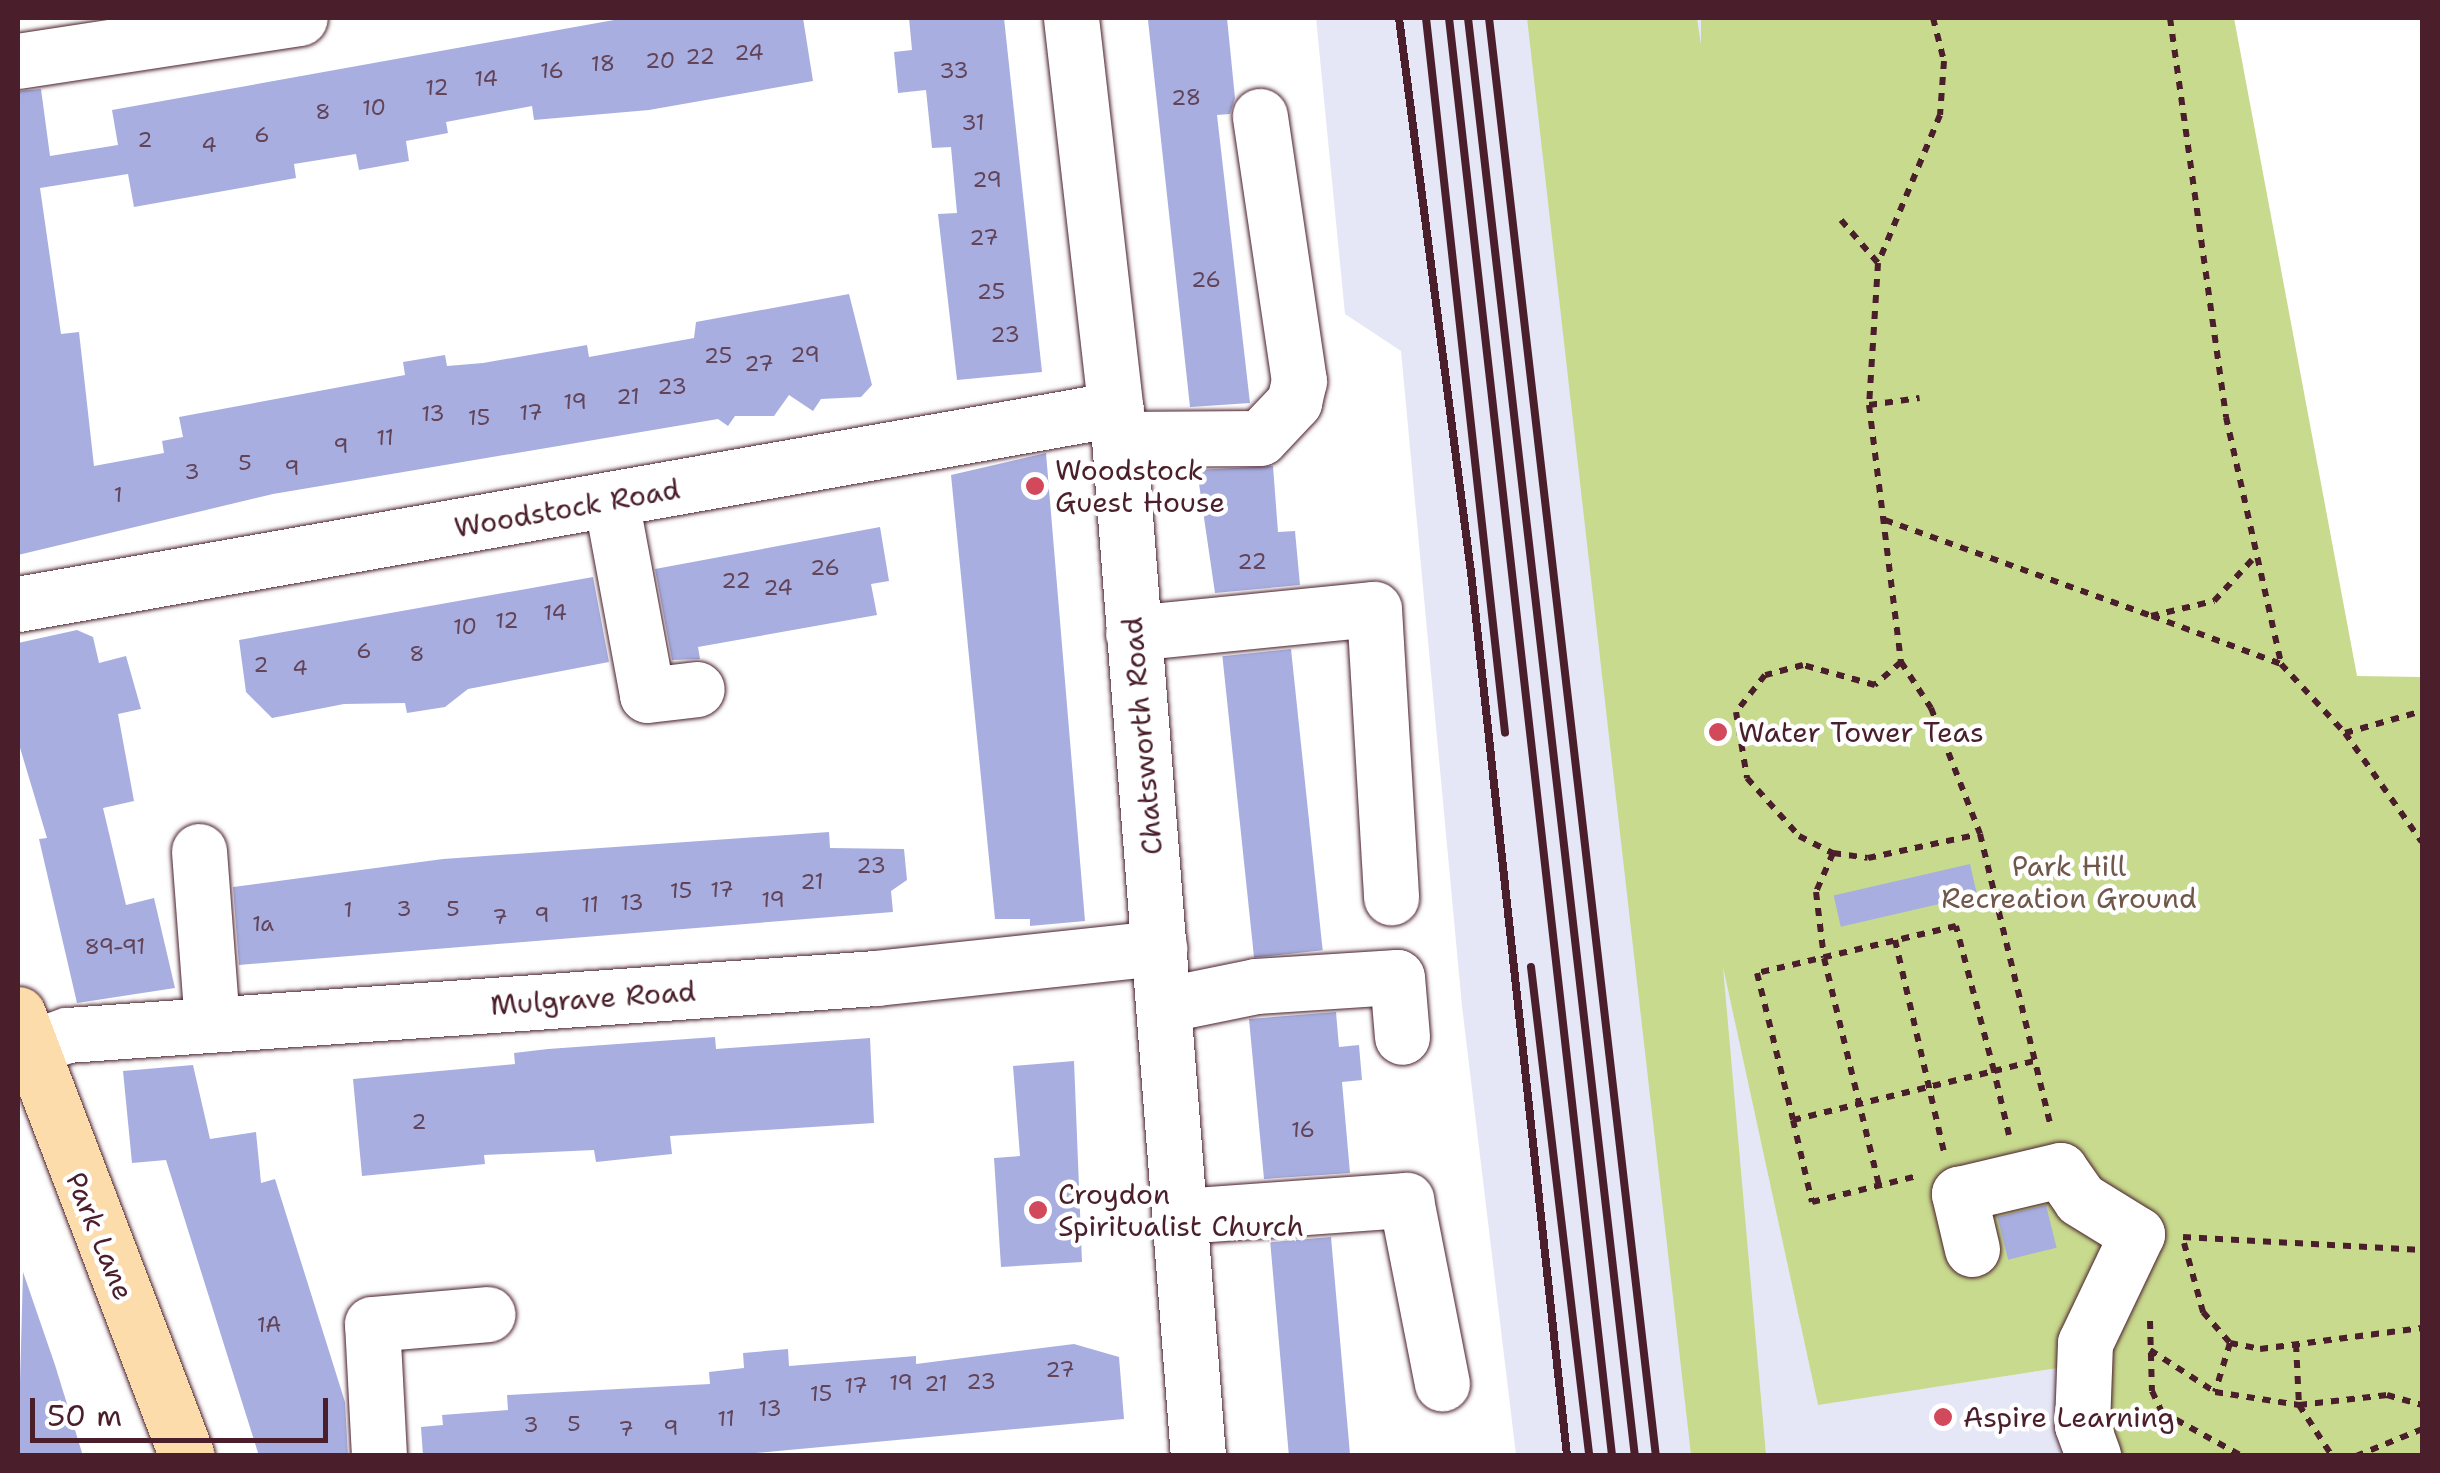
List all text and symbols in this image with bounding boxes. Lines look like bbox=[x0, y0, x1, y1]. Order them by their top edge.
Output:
house number: 24 bbox=[734, 40, 764, 66]
house number: 22 bbox=[685, 44, 715, 70]
house number: 20 bbox=[645, 48, 675, 74]
house number: 18 bbox=[591, 51, 615, 77]
house number: 16 bbox=[540, 58, 564, 84]
house number: 33 bbox=[939, 58, 969, 84]
house number: 14 bbox=[474, 66, 498, 92]
house number: 12 bbox=[425, 75, 449, 101]
house number: 28 bbox=[1171, 85, 1201, 111]
house number: 10 bbox=[362, 95, 386, 121]
house number: 8 bbox=[315, 99, 331, 125]
house number: 31 bbox=[961, 110, 985, 136]
house number: 6 bbox=[254, 122, 270, 148]
house number: 2 bbox=[137, 127, 153, 153]
house number: 4 bbox=[201, 132, 217, 158]
house number: 29 bbox=[972, 167, 1002, 193]
house number: 27 bbox=[969, 225, 999, 251]
house number: 26 bbox=[1191, 267, 1221, 293]
house number: 25 bbox=[977, 279, 1005, 305]
house number: 23 bbox=[990, 322, 1020, 348]
house number: 29 bbox=[790, 342, 820, 368]
house number: 25 bbox=[704, 343, 732, 369]
house number: 27 bbox=[744, 351, 774, 377]
house number: 23 bbox=[657, 374, 687, 400]
house number: 21 bbox=[616, 384, 640, 410]
house number: 19 bbox=[563, 389, 587, 415]
house number: 17 bbox=[519, 400, 543, 426]
house number: 13 bbox=[421, 401, 445, 427]
house number: 15 bbox=[468, 405, 490, 431]
house number: 11 bbox=[376, 425, 394, 451]
house number: 9 bbox=[333, 433, 349, 459]
house number: 5 bbox=[238, 450, 252, 476]
place label: Woodstock Guest House bbox=[1055, 453, 1225, 519]
house number: 9 bbox=[284, 455, 300, 481]
house number: 3 bbox=[184, 459, 200, 485]
street label: Woodstock Road bbox=[452, 472, 682, 544]
marker: Woodstock Guest House bbox=[1024, 475, 1046, 497]
house number: 1 bbox=[113, 482, 123, 508]
house number: 22 bbox=[1237, 549, 1267, 575]
house number: 26 bbox=[810, 555, 840, 581]
house number: 22 bbox=[721, 568, 751, 594]
house number: 24 bbox=[763, 575, 793, 601]
house number: 14 bbox=[543, 600, 567, 626]
house number: 12 bbox=[495, 608, 519, 634]
house number: 10 bbox=[453, 614, 477, 640]
street label: Chatsworth Road bbox=[1115, 616, 1169, 856]
house number: 6 bbox=[356, 638, 372, 664]
house number: 8 bbox=[409, 641, 425, 667]
house number: 2 bbox=[253, 652, 269, 678]
house number: 4 bbox=[292, 655, 308, 681]
place label: Water Tower Teas bbox=[1738, 715, 1984, 749]
marker: Water Tower Teas bbox=[1707, 721, 1729, 743]
park label: Park Hill Recreation Ground bbox=[1941, 849, 2197, 915]
house number: 23 bbox=[856, 853, 886, 879]
house number: 21 bbox=[800, 869, 824, 895]
house number: 17 bbox=[710, 877, 734, 903]
house number: 15 bbox=[670, 878, 692, 904]
house number: 19 bbox=[761, 887, 785, 913]
house number: 13 bbox=[620, 890, 644, 916]
house number: 11 bbox=[581, 892, 599, 918]
house number: 3 bbox=[396, 896, 412, 922]
house number: 5 bbox=[446, 896, 460, 922]
house number: 1 bbox=[343, 897, 353, 923]
house number: 9 bbox=[534, 902, 550, 928]
house number: 7 bbox=[492, 904, 508, 930]
house number: 1a bbox=[252, 911, 274, 937]
house number: 89-91 bbox=[85, 934, 145, 960]
street label: Mulgrave Road bbox=[489, 974, 697, 1022]
house number: 2 bbox=[411, 1109, 427, 1135]
house number: 16 bbox=[1291, 1117, 1315, 1143]
street label: Park Lane bbox=[59, 1167, 141, 1305]
place label: Croydon Spiritualist Church bbox=[1058, 1177, 1304, 1243]
marker: Croydon Spiritualist Church bbox=[1027, 1199, 1049, 1221]
house number: 1A bbox=[257, 1312, 281, 1338]
house number: 27 bbox=[1045, 1357, 1075, 1383]
house number: 23 bbox=[966, 1369, 996, 1395]
house number: 19 bbox=[889, 1370, 913, 1396]
house number: 21 bbox=[924, 1371, 948, 1397]
house number: 17 bbox=[844, 1373, 868, 1399]
scale bar bbox=[35, 1378, 332, 1440]
house number: 15 bbox=[810, 1381, 832, 1407]
text: 50 m bbox=[47, 1395, 122, 1436]
house number: 13 bbox=[758, 1396, 782, 1422]
place label: Aspire Learning bbox=[1963, 1400, 2175, 1434]
house number: 11 bbox=[717, 1406, 735, 1432]
marker: Aspire Learning bbox=[1932, 1406, 1954, 1428]
house number: 5 bbox=[567, 1411, 581, 1437]
house number: 3 bbox=[523, 1412, 539, 1438]
house number: 9 bbox=[663, 1415, 679, 1441]
house number: 7 bbox=[618, 1416, 634, 1442]

